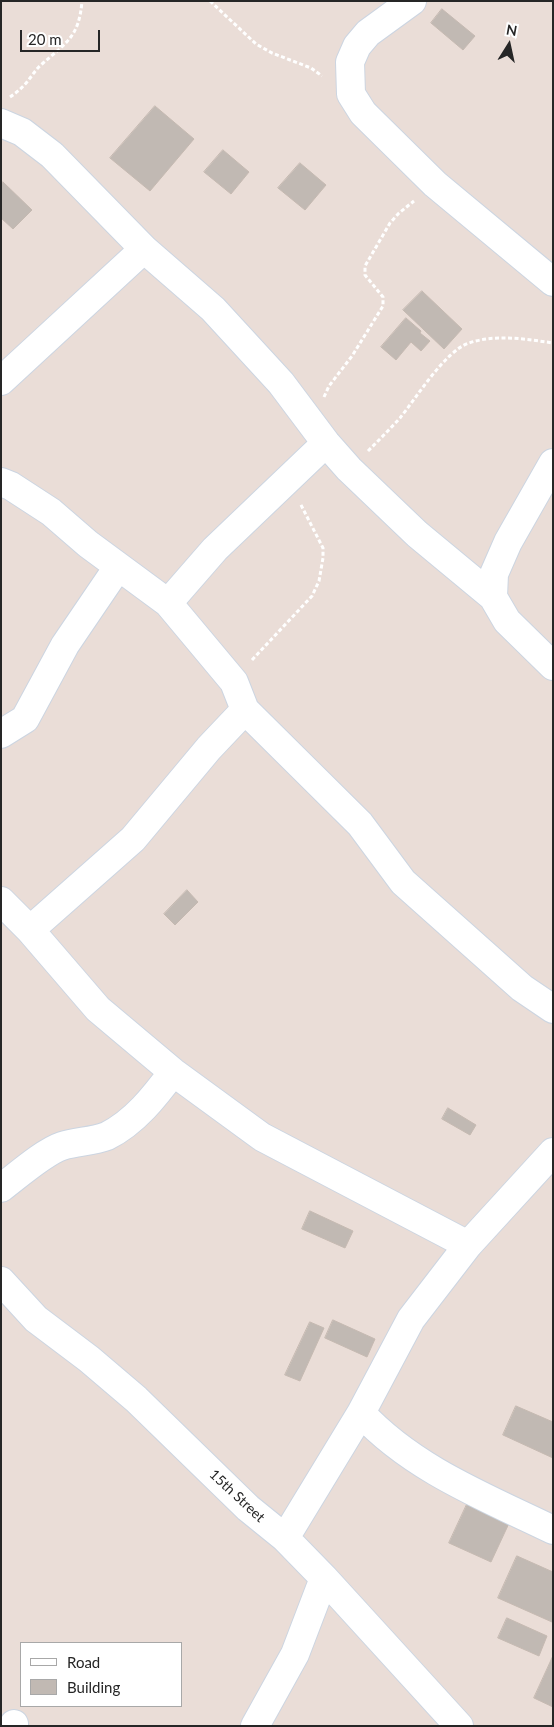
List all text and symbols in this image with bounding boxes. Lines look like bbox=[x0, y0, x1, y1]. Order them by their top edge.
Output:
scale bar bbox=[22, 20, 102, 52]
north arrow bbox=[484, 20, 534, 70]
text: N bbox=[505, 20, 518, 39]
text: 20 m bbox=[28, 30, 62, 48]
street label: 15th Street bbox=[206, 1466, 268, 1526]
legend bbox=[20, 1642, 182, 1707]
text: Road bbox=[67, 1653, 100, 1671]
text: Building bbox=[67, 1678, 120, 1696]

